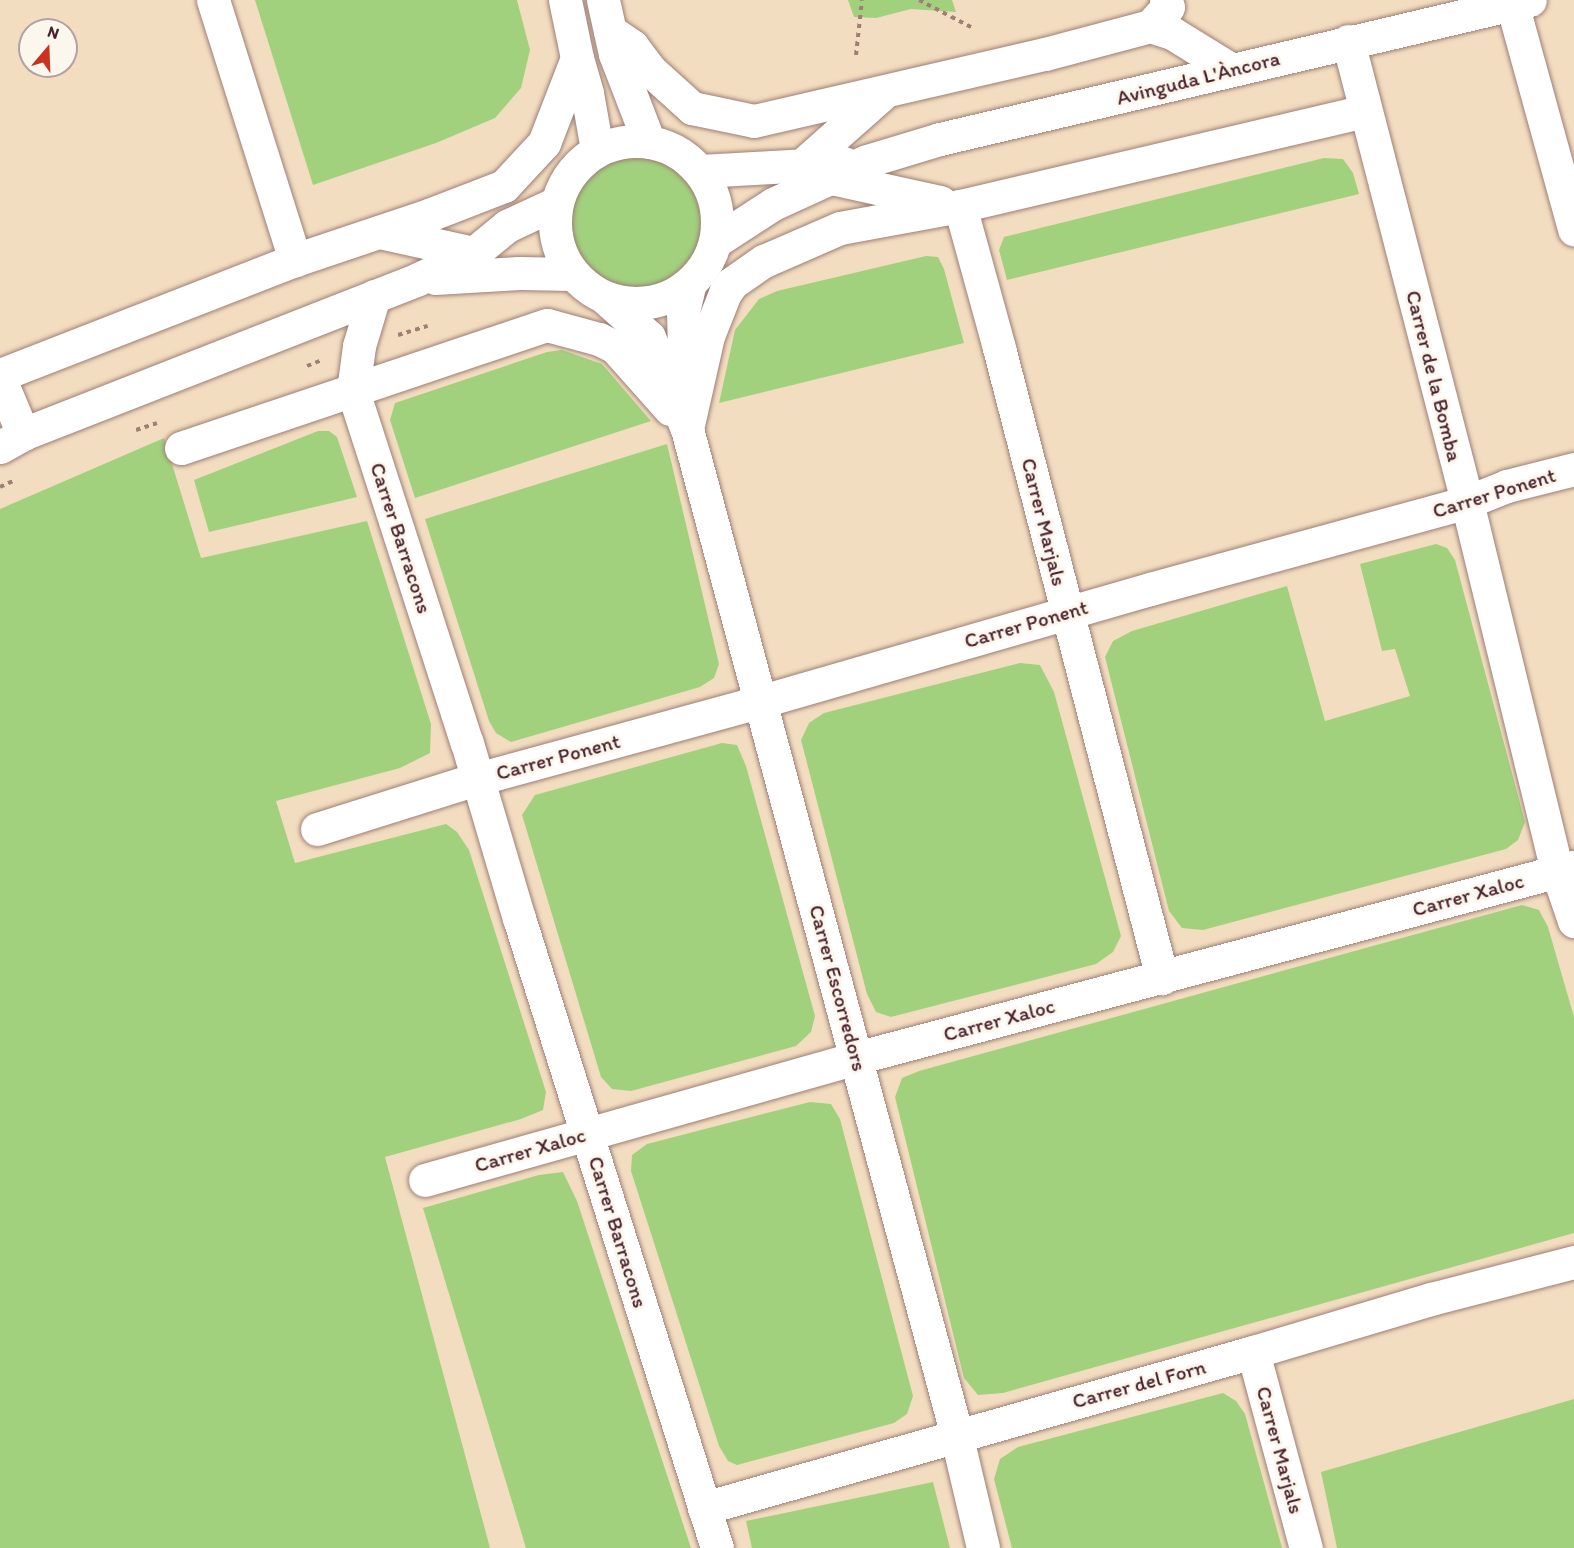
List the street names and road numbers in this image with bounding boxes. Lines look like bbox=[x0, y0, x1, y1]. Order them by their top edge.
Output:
street label: Avinguda L'Àncora bbox=[1114, 45, 1282, 111]
street label: Carrer de la Bomba bbox=[1401, 288, 1467, 464]
street label: Carrer Marjals bbox=[1016, 456, 1072, 588]
street label: Carrer Barracons bbox=[365, 460, 437, 616]
street label: Carrer Ponent bbox=[1430, 462, 1558, 524]
street label: Carrer Ponent bbox=[962, 594, 1090, 654]
street label: Carrer Ponent bbox=[494, 728, 622, 786]
street label: Carrer Xaloc bbox=[1410, 868, 1526, 922]
street label: Carrer Escorredors bbox=[804, 902, 872, 1074]
street label: Carrer Xaloc bbox=[941, 993, 1057, 1047]
street label: Carrer Xaloc bbox=[472, 1122, 588, 1178]
street label: Carrer Barracons bbox=[583, 1153, 653, 1311]
street label: Carrer del Forn bbox=[1070, 1354, 1208, 1414]
street label: Carrer Marjals bbox=[1251, 1384, 1309, 1516]

